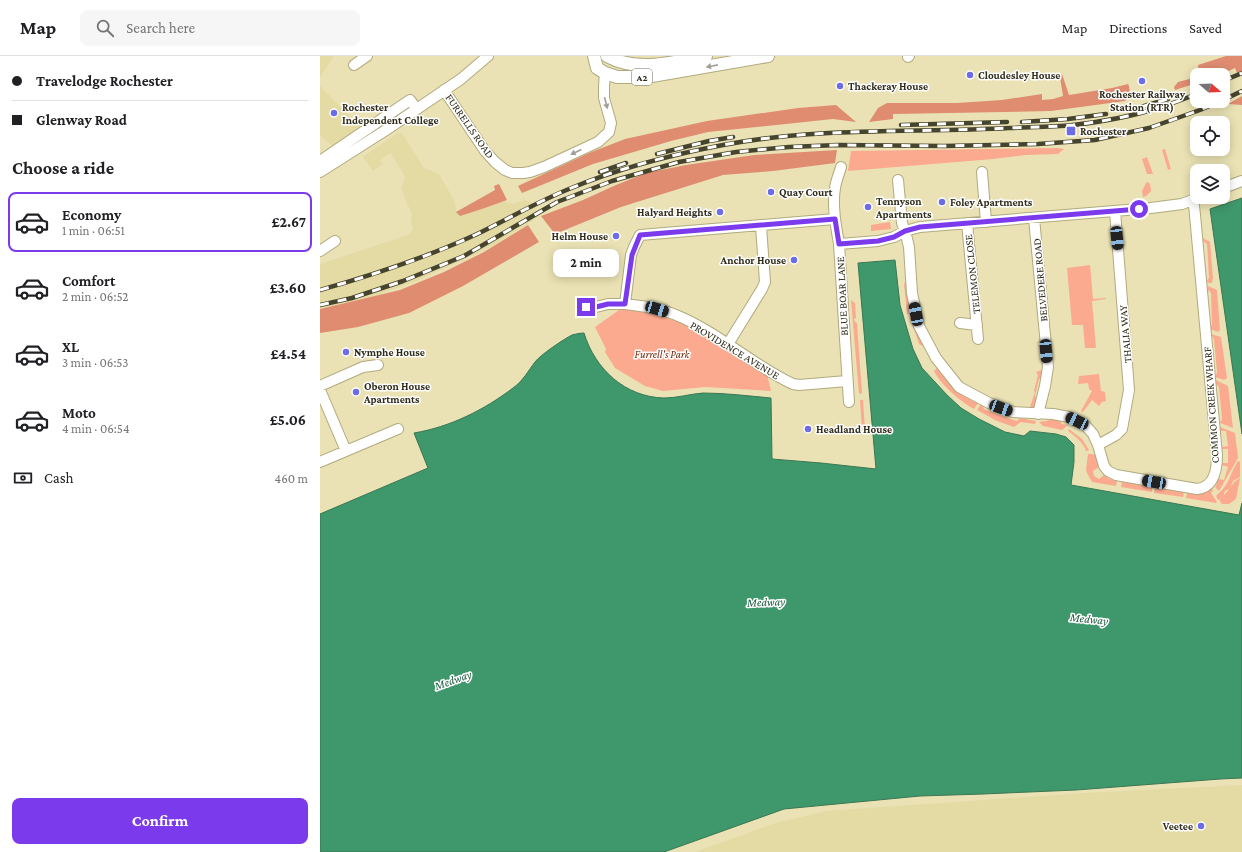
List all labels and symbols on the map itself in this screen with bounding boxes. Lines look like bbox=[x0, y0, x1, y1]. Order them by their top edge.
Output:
one-way arrow bbox=[706, 63, 718, 69]
north arrow bbox=[1190, 68, 1230, 108]
road number: A2 bbox=[632, 69, 652, 85]
place label: Cloudesley House bbox=[978, 69, 1060, 81]
marker: Cloudesley House bbox=[965, 70, 975, 80]
marker: Rochester Railway Station (RTR) bbox=[1137, 76, 1147, 86]
place label: Thackeray House bbox=[848, 80, 928, 92]
marker: Thackeray House bbox=[835, 81, 845, 91]
place label: Rochester Railway Station (RTR) bbox=[1099, 88, 1186, 114]
street label: FURRELLS ROAD bbox=[443, 92, 497, 160]
one-way arrow bbox=[603, 97, 609, 109]
place label: Rochester Independent College bbox=[342, 101, 439, 126]
marker: Rochester Independent College bbox=[329, 108, 339, 118]
marker: Rochester bbox=[1065, 125, 1077, 137]
place label: Rochester bbox=[1080, 125, 1127, 137]
one-way arrow bbox=[570, 149, 582, 155]
place label: Quay Court bbox=[779, 186, 833, 198]
marker: Quay Court bbox=[766, 187, 776, 197]
place label: Tennyson Apartments bbox=[875, 195, 932, 220]
place label: Foley Apartments bbox=[950, 196, 1033, 208]
marker: Foley Apartments bbox=[937, 197, 947, 207]
route start bbox=[1130, 200, 1148, 218]
marker: Tennyson Apartments bbox=[863, 202, 873, 212]
place label: Halyard Heights bbox=[637, 206, 713, 218]
marker: Halyard Heights bbox=[715, 207, 725, 217]
car bbox=[1110, 225, 1124, 251]
place label: Helm House bbox=[552, 230, 608, 242]
marker: Helm House bbox=[611, 231, 621, 241]
street label: TELEMON CLOSE bbox=[962, 234, 982, 314]
street label: BELVEDERE ROAD bbox=[1030, 238, 1050, 322]
callout: 2 min bbox=[553, 249, 619, 277]
place label: Anchor House bbox=[720, 254, 786, 266]
marker: Anchor House bbox=[789, 255, 799, 265]
street label: BLUE BOAR LANE bbox=[834, 256, 850, 336]
route end bbox=[577, 298, 595, 316]
car bbox=[644, 300, 670, 318]
car bbox=[908, 301, 924, 327]
street label: THALIA WAY bbox=[1116, 304, 1134, 363]
street label: PROVIDENCE AVENUE bbox=[688, 319, 782, 381]
car bbox=[1039, 339, 1053, 363]
place label: Nymphe House bbox=[354, 346, 425, 358]
street label: COMMON CREEK WHARF bbox=[1201, 346, 1221, 464]
marker: Nymphe House bbox=[341, 347, 351, 357]
park label: Furrell's Park bbox=[635, 348, 691, 360]
place label: Oberon House Apartments bbox=[363, 380, 430, 405]
marker: Oberon House Apartments bbox=[351, 387, 361, 397]
car bbox=[988, 398, 1014, 418]
car bbox=[1064, 410, 1090, 432]
place label: Headland House bbox=[816, 423, 892, 435]
marker: Headland House bbox=[803, 424, 813, 434]
car bbox=[1141, 474, 1167, 490]
water label: Medway bbox=[746, 594, 785, 610]
water label: Medway bbox=[1068, 610, 1109, 628]
water label: Medway bbox=[432, 667, 473, 693]
place label: Veetee bbox=[1162, 820, 1193, 832]
marker: Veetee bbox=[1196, 821, 1206, 831]

